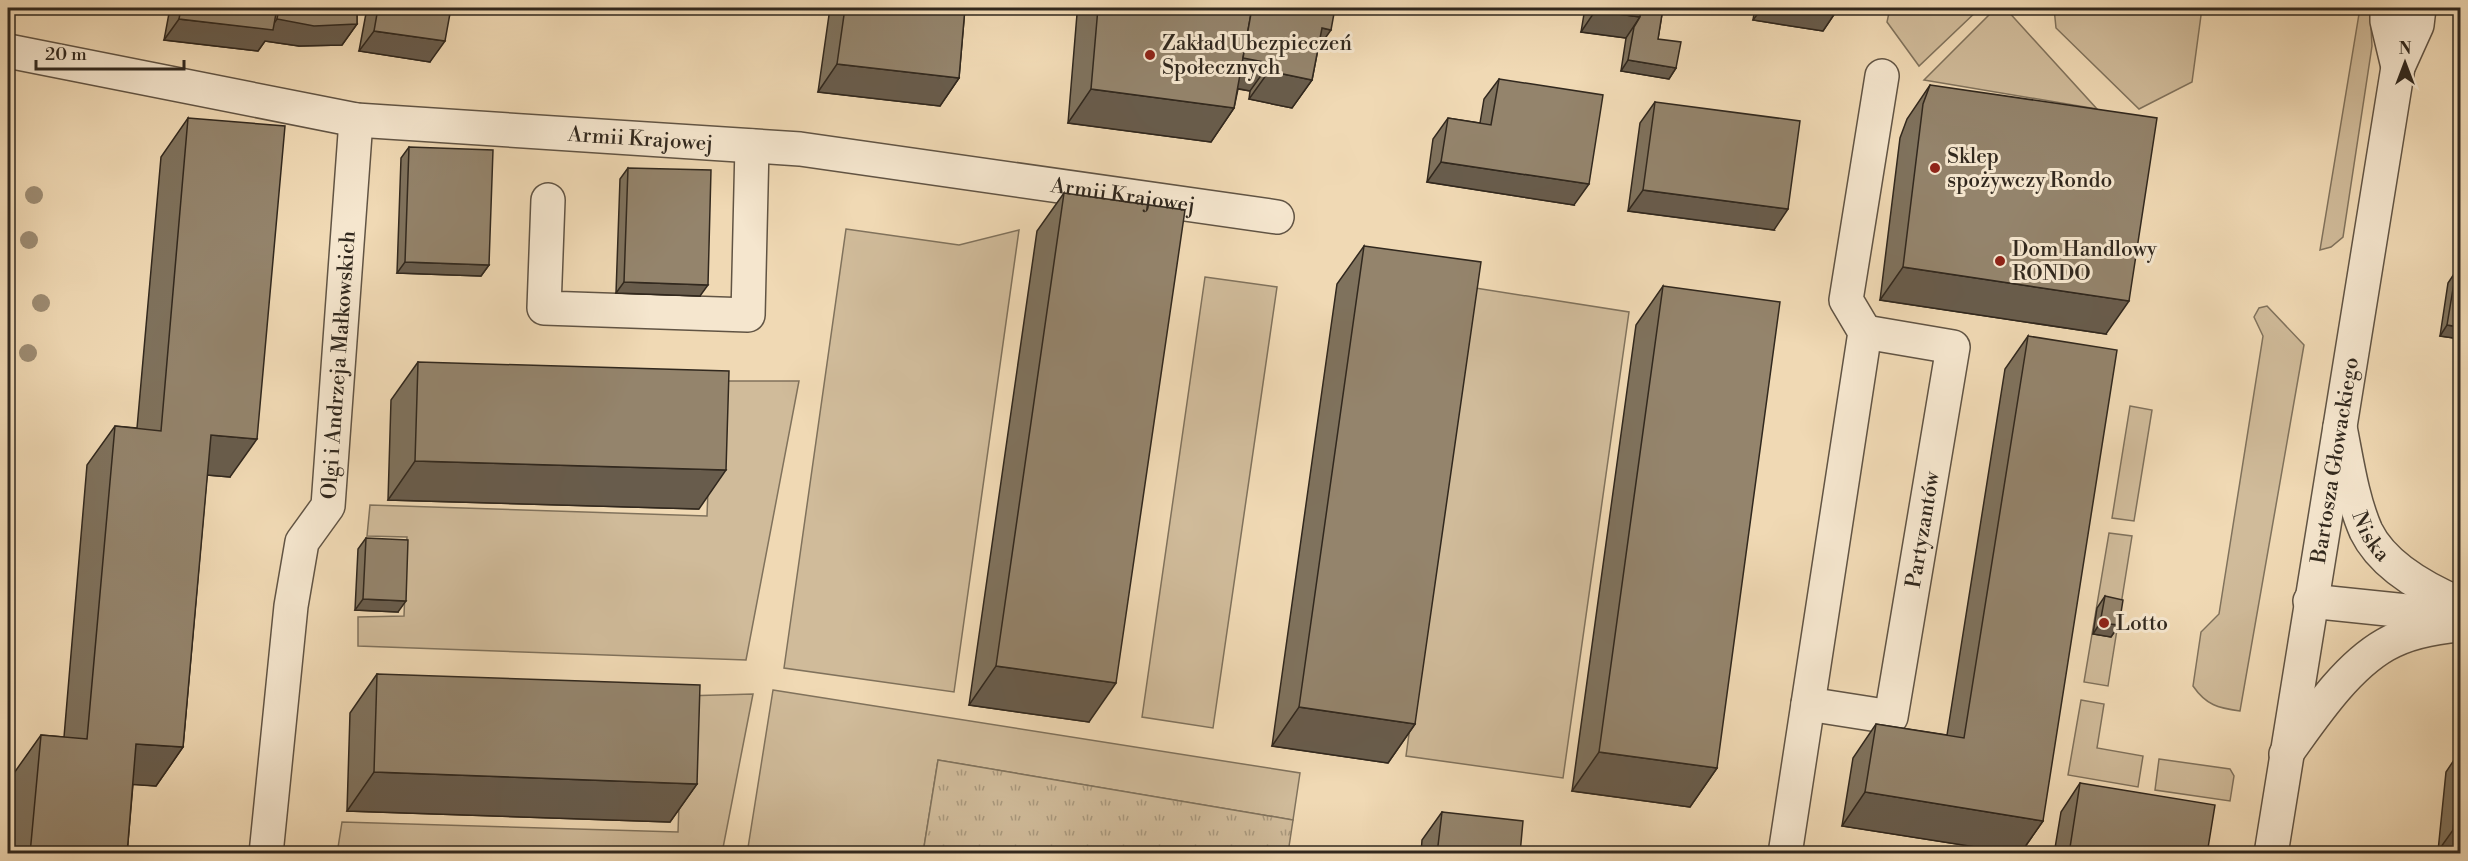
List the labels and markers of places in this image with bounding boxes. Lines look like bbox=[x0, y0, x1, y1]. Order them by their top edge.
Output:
place label: Zakład Ubezpieczeń Społecznych bbox=[1162, 31, 1352, 81]
marker: Zakład Ubezpieczeń Społecznych bbox=[1143, 48, 1157, 62]
place label: Sklep spożywczy Rondo bbox=[1947, 144, 2112, 194]
marker: Sklep spożywczy Rondo bbox=[1928, 161, 1942, 175]
place label: Dom Handlowy RONDO bbox=[2012, 237, 2158, 287]
marker: Dom Handlowy RONDO bbox=[1993, 254, 2007, 268]
place label: Lotto bbox=[2116, 611, 2168, 637]
marker: Lotto bbox=[2097, 616, 2111, 630]

